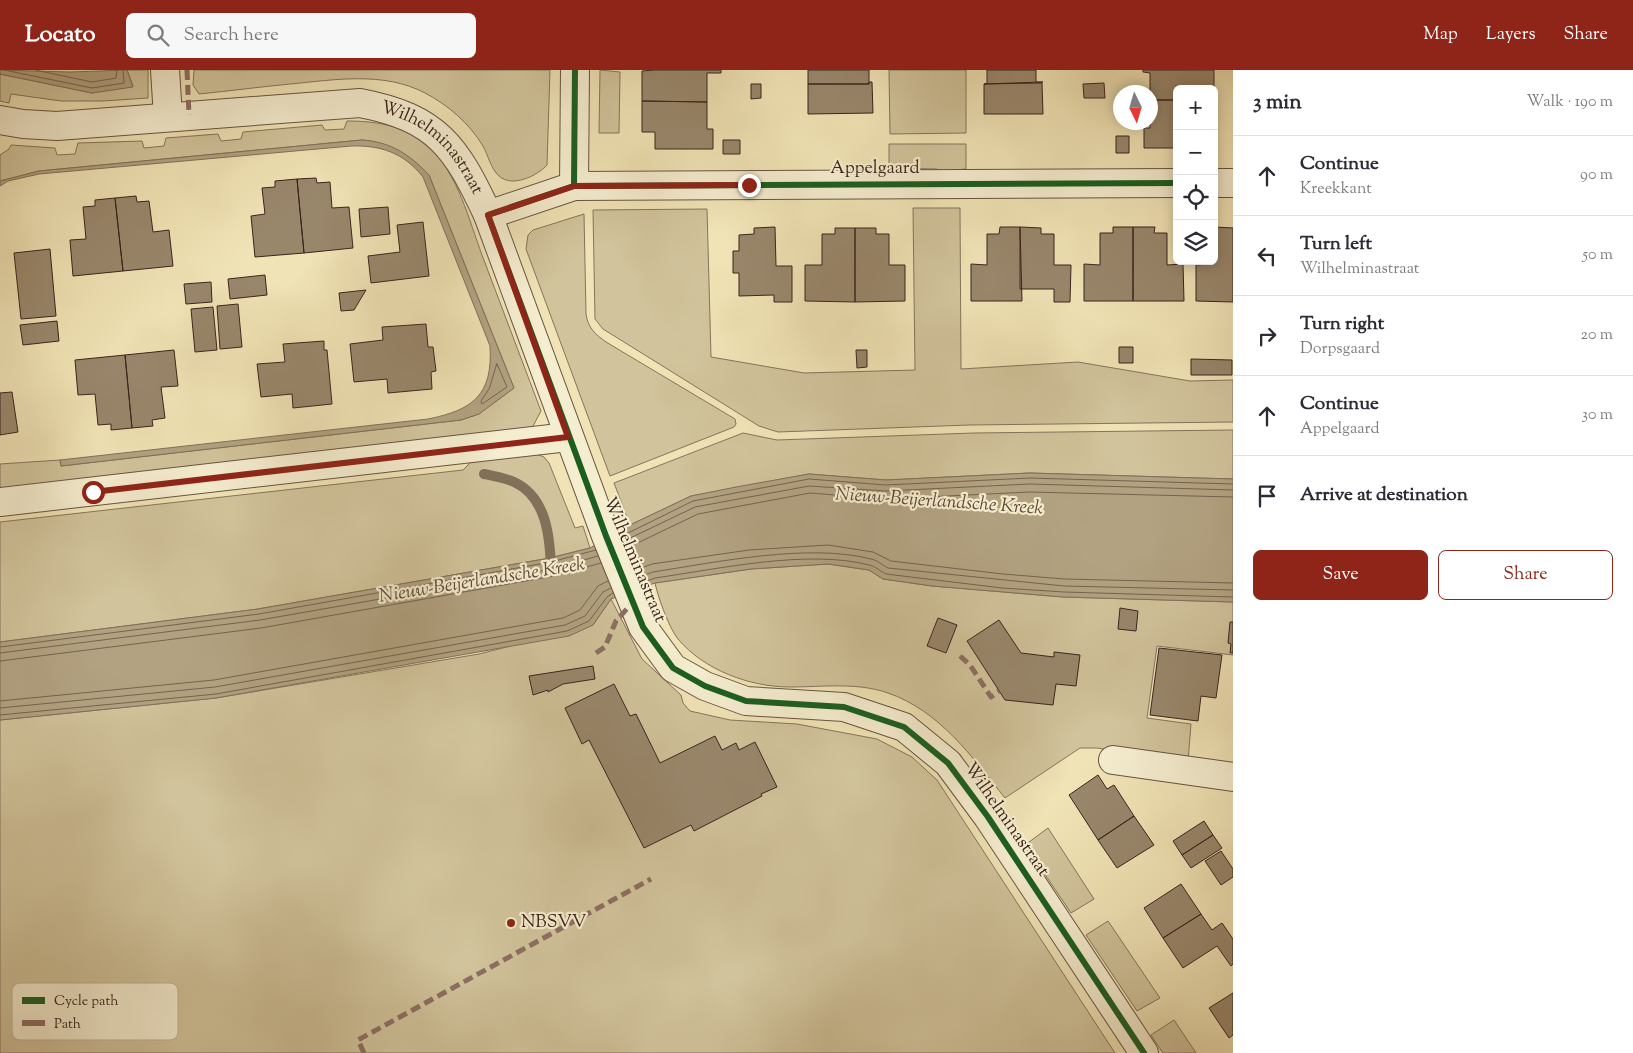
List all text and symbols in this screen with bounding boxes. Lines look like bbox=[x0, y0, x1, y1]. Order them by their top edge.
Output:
search box bbox=[126, 13, 476, 58]
text: Locato bbox=[25, 18, 96, 52]
icon: search bbox=[144, 21, 172, 49]
text: Search here bbox=[184, 22, 279, 49]
text: Map bbox=[1423, 22, 1458, 48]
text: Layers bbox=[1486, 22, 1536, 48]
text: Share bbox=[1564, 22, 1608, 48]
north arrow bbox=[1113, 85, 1158, 130]
map controls bbox=[1173, 85, 1218, 265]
button: + bbox=[1173, 85, 1218, 130]
text: 3 min bbox=[1253, 88, 1302, 118]
text: Walk · 190 m bbox=[1526, 91, 1613, 114]
street label: Wilhelminastraat bbox=[377, 95, 489, 199]
button: − bbox=[1173, 130, 1218, 175]
text: Continue bbox=[1300, 151, 1379, 178]
street label: Appelgaard bbox=[830, 156, 920, 182]
icon: ahead bbox=[1253, 162, 1281, 190]
text: 90 m bbox=[1580, 164, 1613, 187]
route end bbox=[738, 174, 761, 197]
button: locate bbox=[1173, 175, 1218, 220]
text: Kreekkant bbox=[1300, 178, 1372, 201]
button: layers bbox=[1173, 220, 1218, 265]
text: Turn left bbox=[1300, 231, 1372, 258]
icon: left bbox=[1253, 242, 1281, 270]
text: 50 m bbox=[1582, 244, 1613, 267]
text: Wilhelminastraat bbox=[1300, 258, 1419, 281]
text: Turn right bbox=[1300, 311, 1384, 338]
icon: right bbox=[1253, 322, 1281, 350]
text: 20 m bbox=[1580, 324, 1613, 347]
text: Dorpsgaard bbox=[1300, 338, 1380, 361]
text: Continue bbox=[1300, 391, 1379, 418]
icon: ahead bbox=[1253, 402, 1281, 430]
text: 30 m bbox=[1582, 404, 1613, 427]
text: Appelgaard bbox=[1300, 418, 1380, 441]
route start bbox=[82, 481, 105, 504]
water label: Nieuw-Beijerlandsche Kreek bbox=[834, 481, 1044, 523]
icon: arrive bbox=[1253, 482, 1281, 510]
text: Arrive at destination bbox=[1300, 482, 1468, 509]
street label: Wilhelminastraat bbox=[596, 493, 672, 627]
button: Save bbox=[1253, 550, 1428, 600]
button: Share bbox=[1438, 550, 1613, 600]
water label: Nieuw-Beijerlandsche Kreek bbox=[377, 551, 587, 611]
street label: Wilhelminastraat bbox=[957, 758, 1055, 882]
place label: NBSVV bbox=[521, 910, 587, 936]
marker: NBSVV bbox=[505, 917, 517, 929]
legend bbox=[12, 983, 178, 1040]
text: Cycle path bbox=[54, 992, 118, 1012]
text: Path bbox=[54, 1015, 81, 1035]

